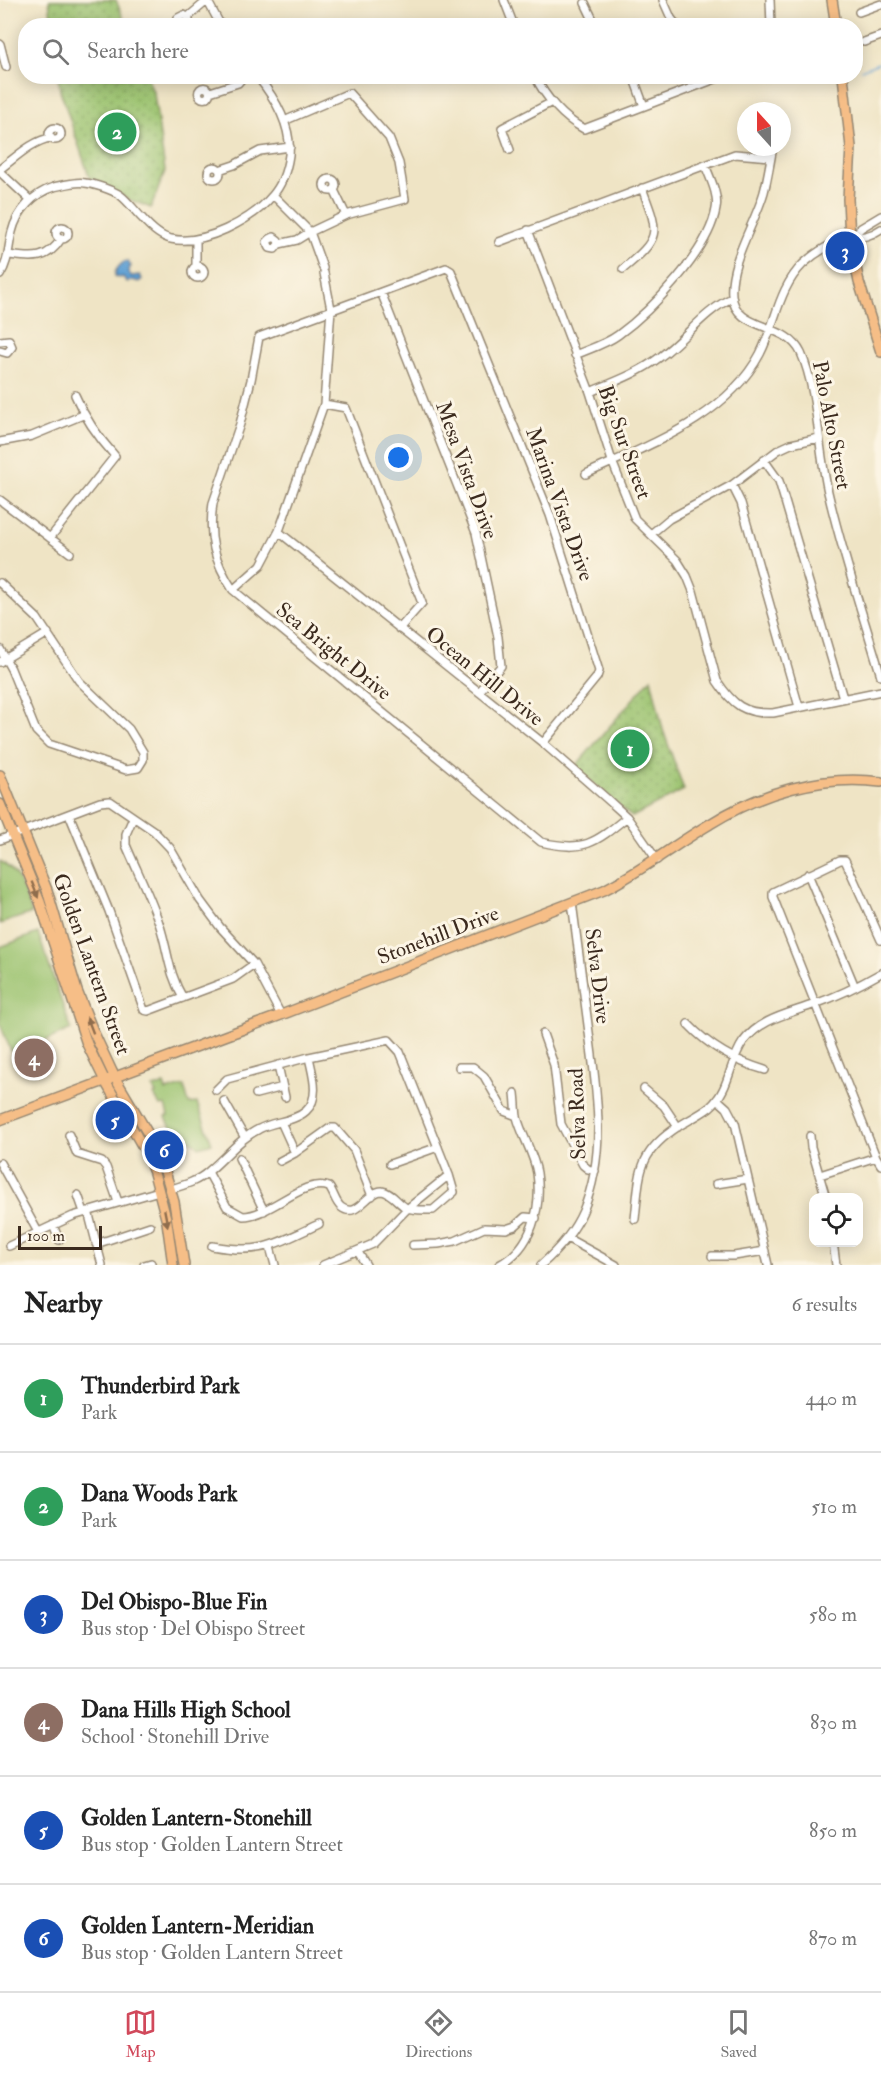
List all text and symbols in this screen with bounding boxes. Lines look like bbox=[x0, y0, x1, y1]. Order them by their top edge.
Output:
search box bbox=[18, 18, 863, 84]
icon: search bbox=[39, 35, 72, 68]
text: Search here bbox=[87, 37, 189, 65]
north arrow bbox=[737, 102, 791, 156]
pin: 2 bbox=[98, 110, 136, 154]
pin: 3 bbox=[826, 228, 864, 274]
street label: Palo Alto Street bbox=[806, 358, 857, 492]
street label: Big Sur Street bbox=[591, 381, 658, 503]
street label: Mesa Vista Drive bbox=[429, 398, 504, 543]
street label: Marina Vista Drive bbox=[519, 424, 600, 585]
your location bbox=[384, 443, 413, 472]
street label: Sea Bright Drive bbox=[270, 596, 397, 706]
street label: Ocean Hill Drive bbox=[420, 620, 549, 732]
pin: 1 bbox=[610, 726, 650, 771]
street label: Golden Lantern Street bbox=[46, 870, 137, 1059]
one-way arrow bbox=[30, 881, 40, 899]
street label: Stonehill Drive bbox=[374, 900, 503, 971]
street label: Selva Drive bbox=[578, 927, 617, 1025]
one-way arrow bbox=[85, 1015, 95, 1033]
pin: 4 bbox=[15, 1036, 54, 1080]
street label: Selva Road bbox=[562, 1067, 593, 1160]
pin: 5 bbox=[96, 1098, 134, 1142]
pin: 6 bbox=[144, 1128, 184, 1172]
map controls bbox=[809, 1193, 863, 1247]
button: locate bbox=[809, 1193, 863, 1247]
one-way arrow bbox=[162, 1209, 171, 1228]
scale bar bbox=[18, 1223, 102, 1250]
text: 100 m bbox=[27, 1226, 65, 1246]
text: Nearby bbox=[24, 1288, 102, 1320]
text: 6 results bbox=[791, 1292, 857, 1317]
text: Thunderbird Park bbox=[81, 1372, 240, 1400]
text: 1 bbox=[40, 1386, 47, 1411]
text: 440 m bbox=[805, 1386, 857, 1411]
text: Park bbox=[81, 1400, 117, 1425]
text: Dana Woods Park bbox=[81, 1480, 238, 1508]
text: 2 bbox=[38, 1494, 49, 1519]
text: 510 m bbox=[811, 1494, 857, 1519]
text: Park bbox=[81, 1508, 117, 1533]
text: Del Obispo-Blue Fin bbox=[81, 1588, 267, 1616]
text: 3 bbox=[40, 1602, 47, 1627]
text: 580 m bbox=[809, 1602, 857, 1627]
text: Bus stop · Del Obispo Street bbox=[81, 1616, 305, 1641]
text: Dana Hills High School bbox=[81, 1696, 291, 1724]
text: 4 bbox=[38, 1710, 49, 1735]
text: 830 m bbox=[810, 1710, 857, 1735]
text: School · Stonehill Drive bbox=[81, 1724, 269, 1749]
text: Golden Lantern-Stonehill bbox=[81, 1804, 312, 1832]
text: 5 bbox=[39, 1818, 48, 1843]
text: 850 m bbox=[809, 1818, 857, 1843]
text: Bus stop · Golden Lantern Street bbox=[81, 1832, 343, 1857]
text: Golden Lantern-Meridian bbox=[81, 1912, 314, 1940]
text: 6 bbox=[38, 1926, 49, 1951]
text: 870 m bbox=[809, 1926, 857, 1951]
text: Bus stop · Golden Lantern Street bbox=[81, 1940, 343, 1965]
tab: Map bbox=[124, 2006, 157, 2062]
tab: Directions bbox=[405, 2006, 472, 2062]
tab: Saved bbox=[720, 2006, 757, 2062]

